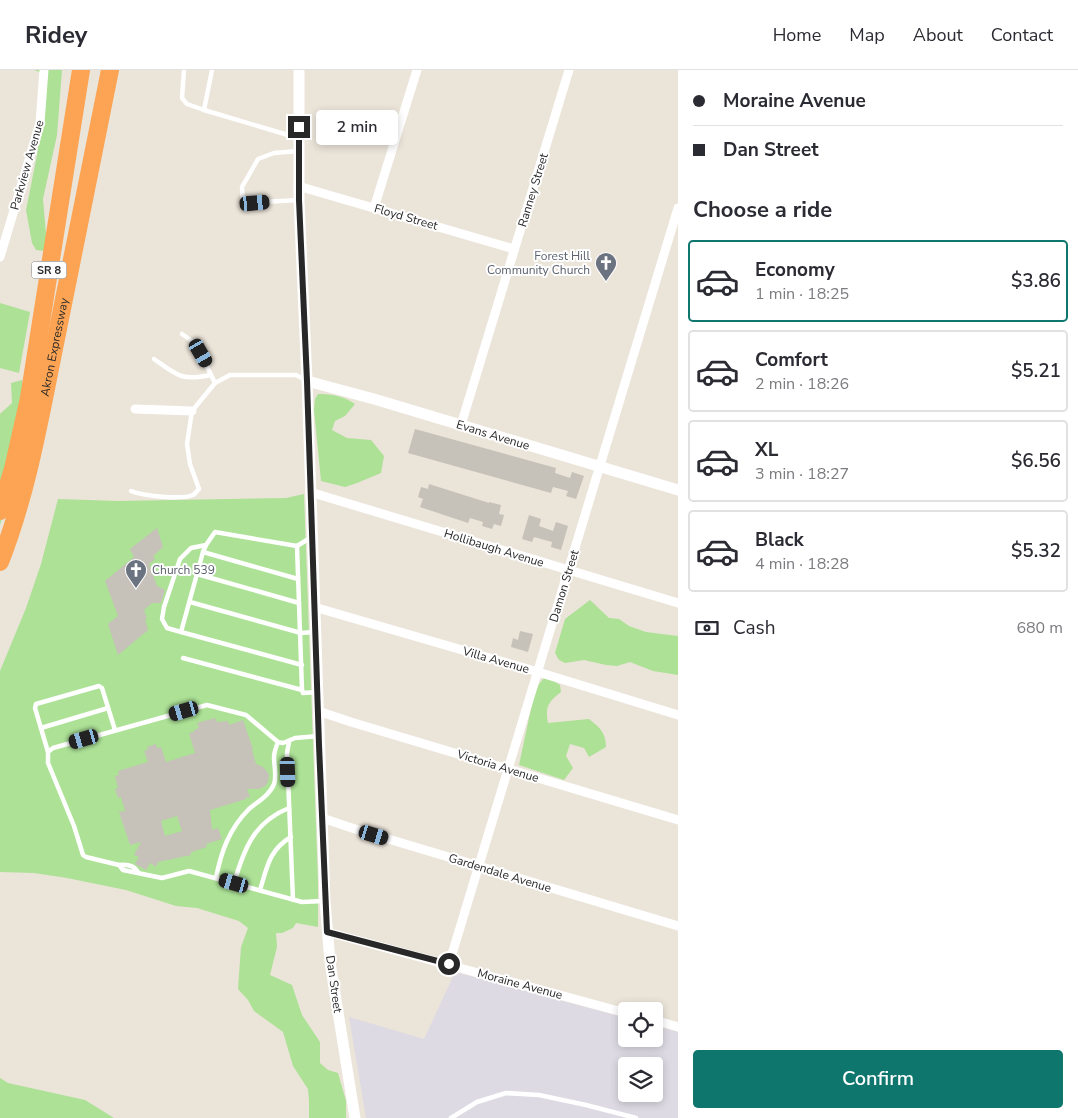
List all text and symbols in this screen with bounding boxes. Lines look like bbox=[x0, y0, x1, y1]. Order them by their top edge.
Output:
text: Ridey bbox=[25, 19, 87, 51]
text: Home bbox=[773, 23, 821, 47]
text: Map bbox=[849, 23, 885, 47]
text: About bbox=[913, 23, 963, 47]
text: Contact bbox=[991, 23, 1053, 47]
text: Moraine Avenue bbox=[723, 88, 866, 114]
callout: 2 min bbox=[316, 110, 399, 144]
route end bbox=[288, 116, 310, 138]
text: 2 min bbox=[337, 116, 377, 138]
street label: Parkview Avenue bbox=[6, 118, 48, 212]
text: Dan Street bbox=[723, 137, 818, 163]
street label: Ranney Street bbox=[514, 150, 552, 229]
car bbox=[239, 194, 270, 212]
text: Choose a ride bbox=[693, 195, 832, 225]
street label: Floyd Street bbox=[372, 200, 440, 234]
place label: Forest Hill Community Church bbox=[487, 248, 590, 278]
church icon: Forest Hill Community Church bbox=[594, 251, 618, 282]
text: Economy bbox=[755, 257, 835, 283]
icon: car bbox=[695, 259, 740, 304]
road number: SR 8 bbox=[32, 262, 66, 278]
text: $3.86 bbox=[1011, 268, 1061, 294]
text: 1 min · 18:25 bbox=[755, 283, 849, 305]
street label: Akron Expressway bbox=[37, 295, 72, 398]
car bbox=[187, 336, 214, 370]
text: Comfort bbox=[755, 347, 828, 373]
icon: car bbox=[695, 349, 740, 394]
text: $5.21 bbox=[1011, 358, 1061, 384]
text: 2 min · 18:26 bbox=[755, 373, 849, 395]
street label: Evans Avenue bbox=[454, 416, 532, 454]
text: XL bbox=[755, 437, 778, 463]
icon: car bbox=[695, 439, 740, 484]
text: $6.56 bbox=[1011, 448, 1061, 474]
text: 3 min · 18:27 bbox=[755, 463, 849, 485]
street label: Hollibaugh Avenue bbox=[442, 525, 546, 571]
text: Black bbox=[755, 527, 804, 553]
icon: car bbox=[695, 529, 740, 574]
text: $5.32 bbox=[1011, 538, 1061, 564]
street label: Damon Street bbox=[545, 547, 583, 624]
text: 4 min · 18:28 bbox=[755, 553, 849, 575]
church icon: Church 539 bbox=[124, 558, 148, 589]
place label: Church 539 bbox=[152, 562, 215, 578]
icon: cash bbox=[693, 614, 721, 642]
text: Cash bbox=[733, 615, 775, 641]
text: 680 m bbox=[1016, 617, 1063, 639]
street label: Villa Avenue bbox=[460, 643, 531, 677]
car bbox=[167, 700, 200, 722]
car bbox=[67, 728, 100, 750]
street label: Victoria Avenue bbox=[454, 746, 541, 786]
car bbox=[279, 757, 296, 787]
car bbox=[357, 823, 390, 847]
street label: Gardendale Avenue bbox=[447, 850, 553, 896]
car bbox=[217, 872, 250, 894]
route start bbox=[438, 953, 460, 975]
street label: Dan Street bbox=[322, 954, 346, 1015]
street label: Moraine Avenue bbox=[476, 965, 564, 1003]
map controls bbox=[618, 1002, 663, 1102]
button: locate bbox=[618, 1002, 663, 1047]
button: Confirm bbox=[693, 1050, 1063, 1108]
button: layers bbox=[618, 1057, 663, 1102]

